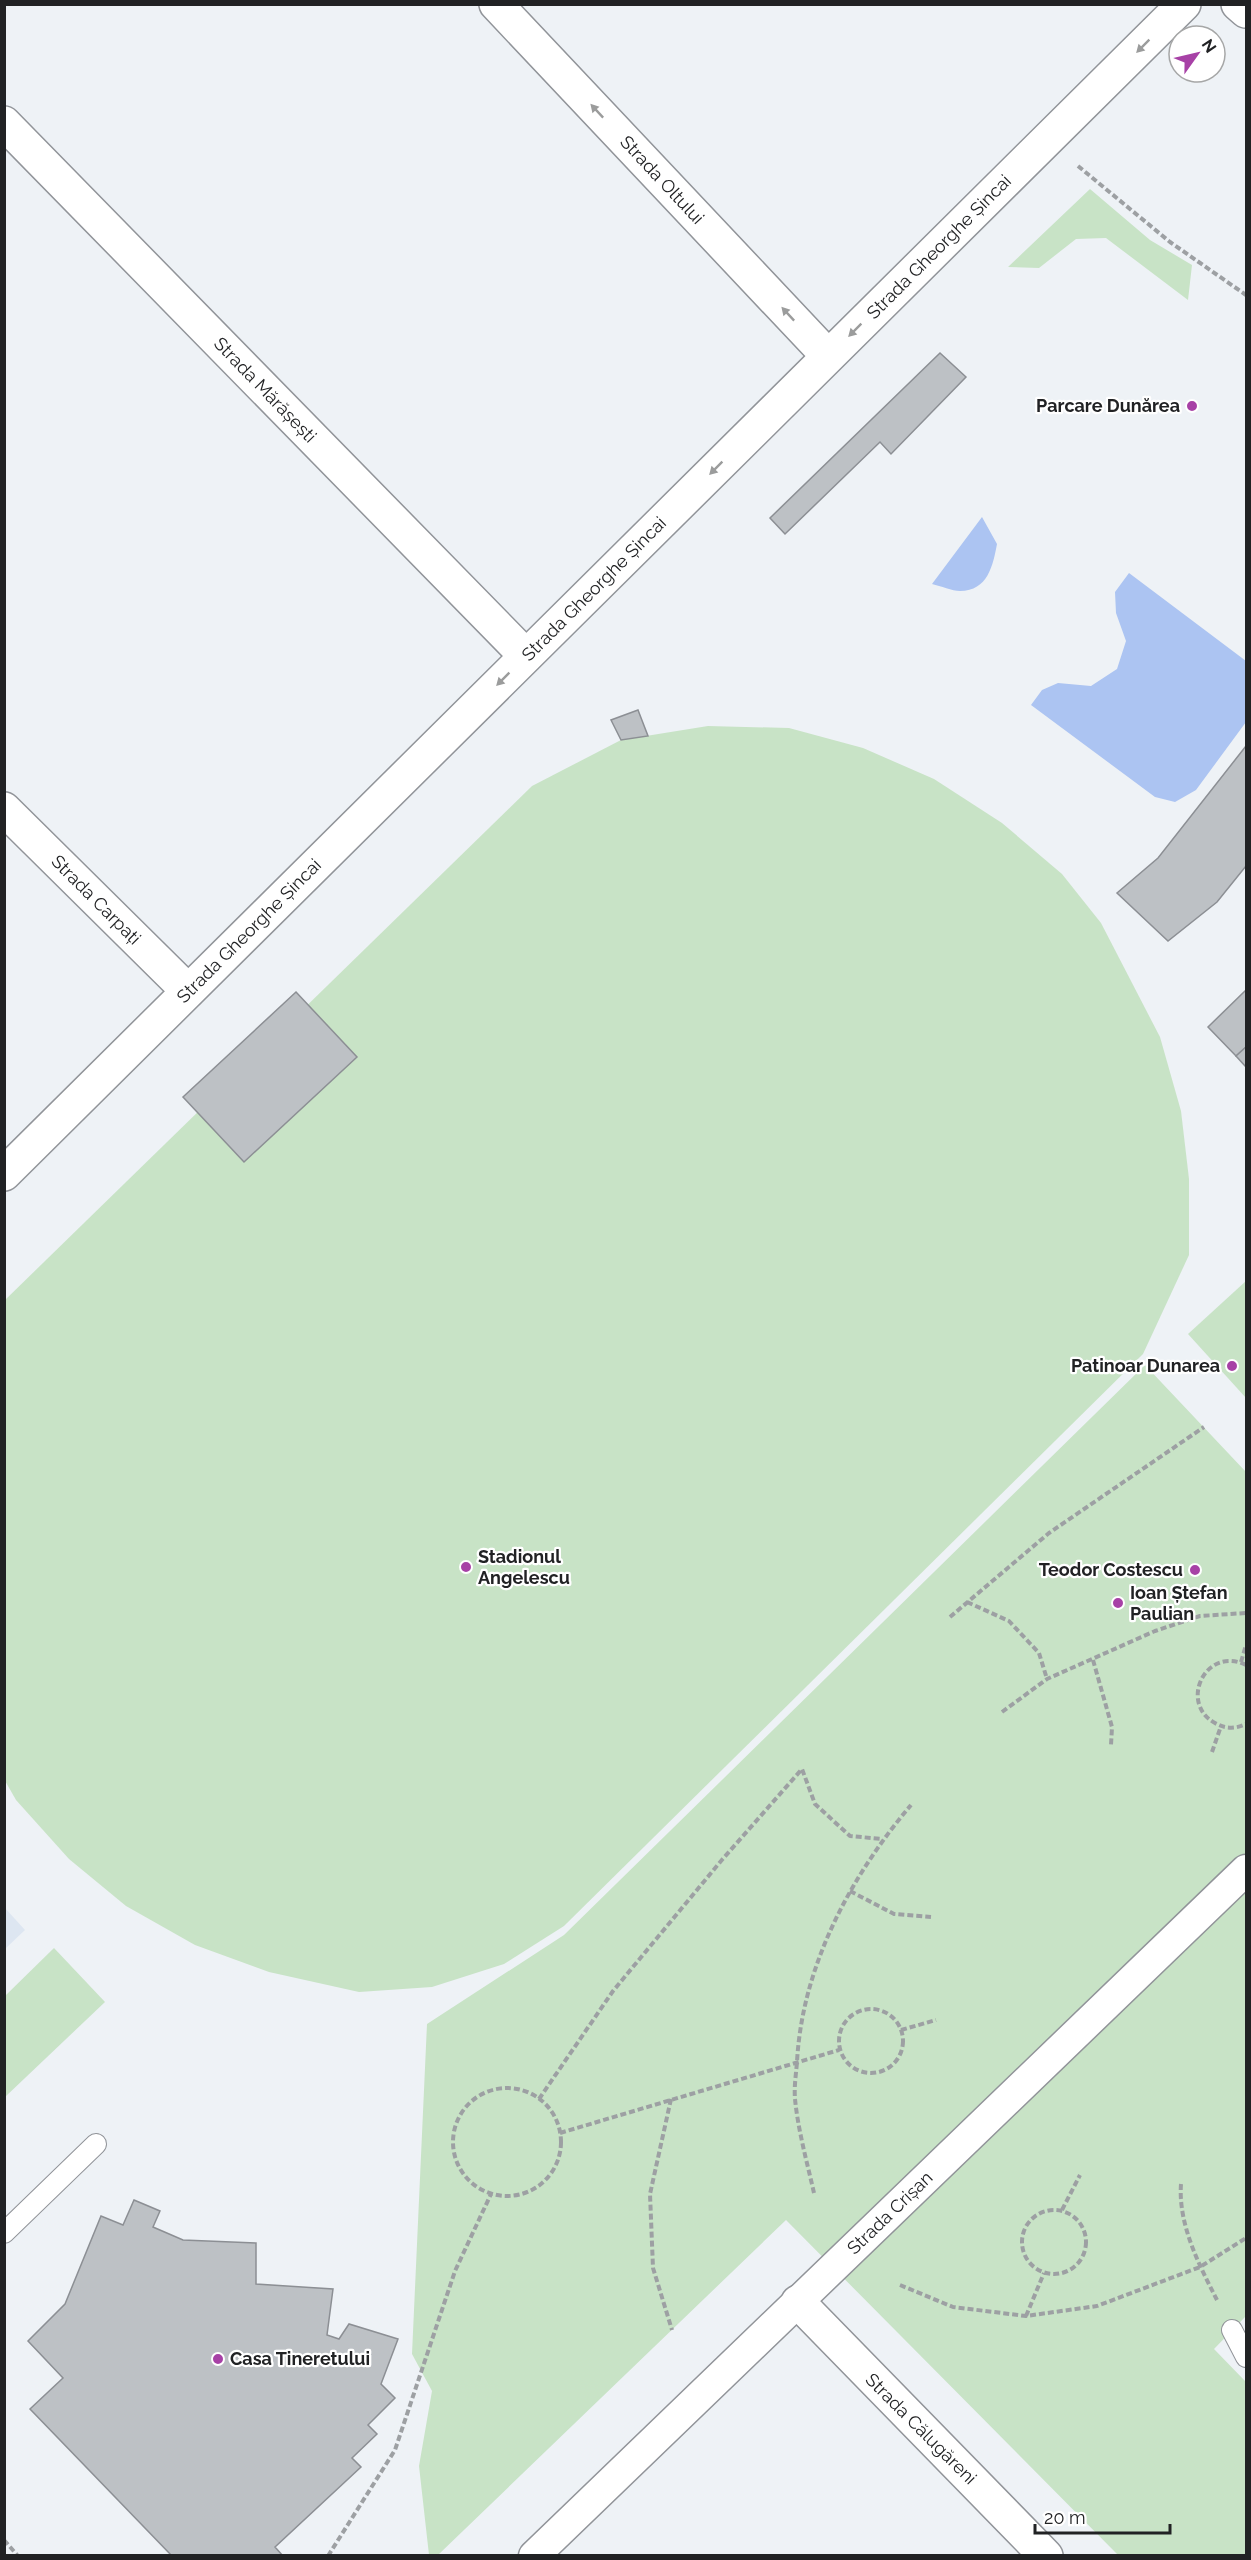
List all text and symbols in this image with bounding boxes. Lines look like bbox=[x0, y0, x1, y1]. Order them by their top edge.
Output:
north arrow bbox=[1167, 24, 1227, 84]
text: N bbox=[1198, 36, 1220, 56]
one-way arrow bbox=[1136, 38, 1150, 52]
one-way arrow bbox=[590, 104, 604, 118]
street label: Strada Oltului bbox=[616, 131, 709, 228]
street label: Strada Gheorghe Șincai bbox=[862, 170, 1015, 323]
one-way arrow bbox=[781, 306, 795, 321]
one-way arrow bbox=[848, 323, 862, 337]
street label: Strada Mărășești bbox=[210, 333, 321, 447]
place label: Parcare Dunărea bbox=[1036, 395, 1180, 416]
marker: Parcare Dunărea bbox=[1185, 399, 1199, 413]
one-way arrow bbox=[710, 460, 724, 474]
street label: Strada Gheorghe Șincai bbox=[517, 512, 670, 665]
one-way arrow bbox=[496, 671, 510, 686]
street label: Strada Carpați bbox=[47, 851, 145, 949]
street label: Strada Gheorghe Șincai bbox=[172, 854, 325, 1007]
place label: Patinoar Dunarea bbox=[1071, 1355, 1220, 1376]
marker: Patinoar Dunarea bbox=[1225, 1359, 1239, 1373]
place label: Stadionul Angelescu bbox=[478, 1546, 570, 1588]
place label: Teodor Costescu bbox=[1039, 1559, 1183, 1580]
marker: Stadionul Angelescu bbox=[459, 1560, 473, 1574]
marker: Teodor Costescu bbox=[1188, 1563, 1202, 1577]
place label: Ioan Ștefan Paulian bbox=[1130, 1582, 1228, 1624]
marker: Ioan Ștefan Paulian bbox=[1111, 1596, 1125, 1610]
street label: Strada Crișan bbox=[843, 2167, 937, 2258]
place label: Casa Tineretului bbox=[230, 2348, 370, 2369]
marker: Casa Tineretului bbox=[211, 2352, 225, 2366]
street label: Strada Călugăreni bbox=[862, 2369, 981, 2488]
scale bar bbox=[1035, 2497, 1170, 2535]
text: 20 m bbox=[1044, 2507, 1086, 2528]

